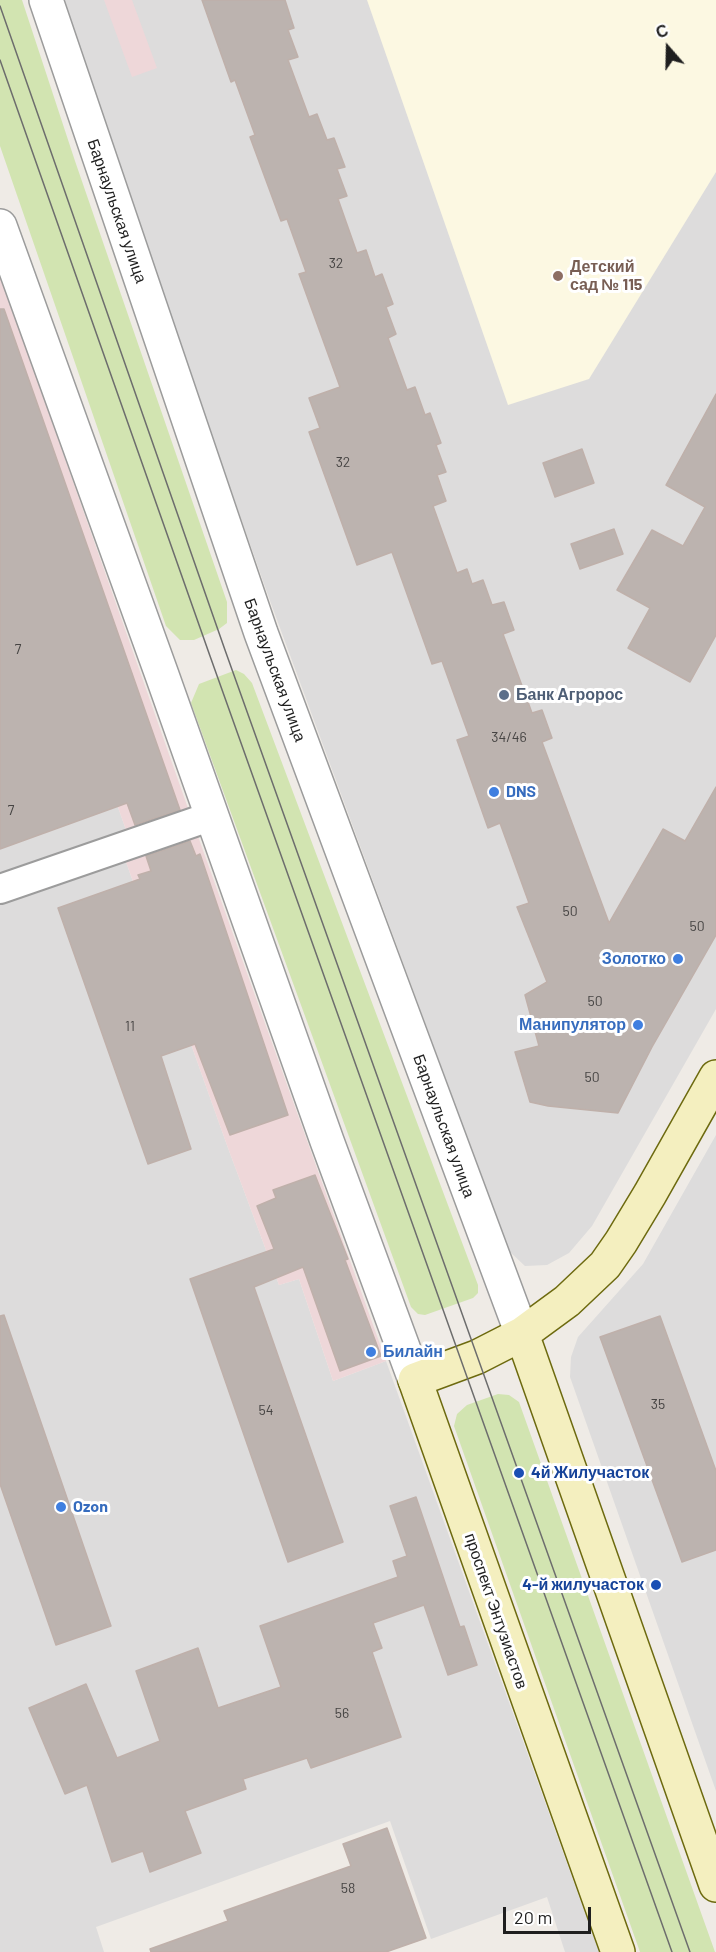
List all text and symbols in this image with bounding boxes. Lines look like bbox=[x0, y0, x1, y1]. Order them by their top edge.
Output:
north arrow bbox=[638, 18, 698, 78]
text: С bbox=[653, 20, 670, 42]
street label: Барнаульская улица bbox=[83, 136, 151, 286]
house number: 32 bbox=[329, 255, 343, 271]
place label: Детский сад № 115 bbox=[570, 257, 642, 295]
marker: Детский сад № 115 bbox=[551, 269, 565, 283]
house number: 32 bbox=[336, 454, 350, 470]
street label: Барнаульская улица bbox=[240, 596, 310, 744]
house number: 7 bbox=[15, 641, 21, 657]
place label: Банк Агророс bbox=[516, 685, 623, 705]
marker: Банк Агророс bbox=[497, 688, 511, 702]
house number: 34/46 bbox=[491, 729, 527, 745]
place label: DNS bbox=[506, 782, 536, 802]
marker: DNS bbox=[487, 785, 501, 799]
house number: 7 bbox=[8, 802, 14, 818]
house number: 50 bbox=[562, 903, 578, 919]
house number: 50 bbox=[689, 918, 705, 934]
place label: Золотко bbox=[602, 949, 666, 969]
marker: Золотко bbox=[671, 952, 685, 966]
house number: 50 bbox=[587, 993, 603, 1009]
place label: Манипулятор bbox=[519, 1015, 626, 1035]
house number: 11 bbox=[125, 1018, 135, 1034]
marker: Манипулятор bbox=[631, 1018, 645, 1032]
street label: Барнаульская улица bbox=[409, 1052, 479, 1200]
house number: 50 bbox=[584, 1069, 600, 1085]
place label: Билайн bbox=[383, 1342, 443, 1362]
marker: Билайн bbox=[364, 1345, 378, 1359]
house number: 35 bbox=[651, 1396, 665, 1412]
house number: 54 bbox=[259, 1402, 273, 1418]
place label: 4й Жилучасток bbox=[531, 1463, 649, 1483]
marker: 4й Жилучасток bbox=[512, 1466, 526, 1480]
place label: Ozon bbox=[73, 1497, 108, 1517]
marker: Ozon bbox=[54, 1500, 68, 1514]
street label: проспект Энтузиастов bbox=[460, 1531, 532, 1691]
place label: 4-й жилучасток bbox=[522, 1575, 644, 1595]
marker: 4-й жилучасток bbox=[649, 1578, 663, 1592]
house number: 56 bbox=[335, 1705, 349, 1721]
house number: 58 bbox=[341, 1880, 355, 1896]
scale bar bbox=[506, 1895, 594, 1933]
text: 20 m bbox=[514, 1906, 552, 1928]

